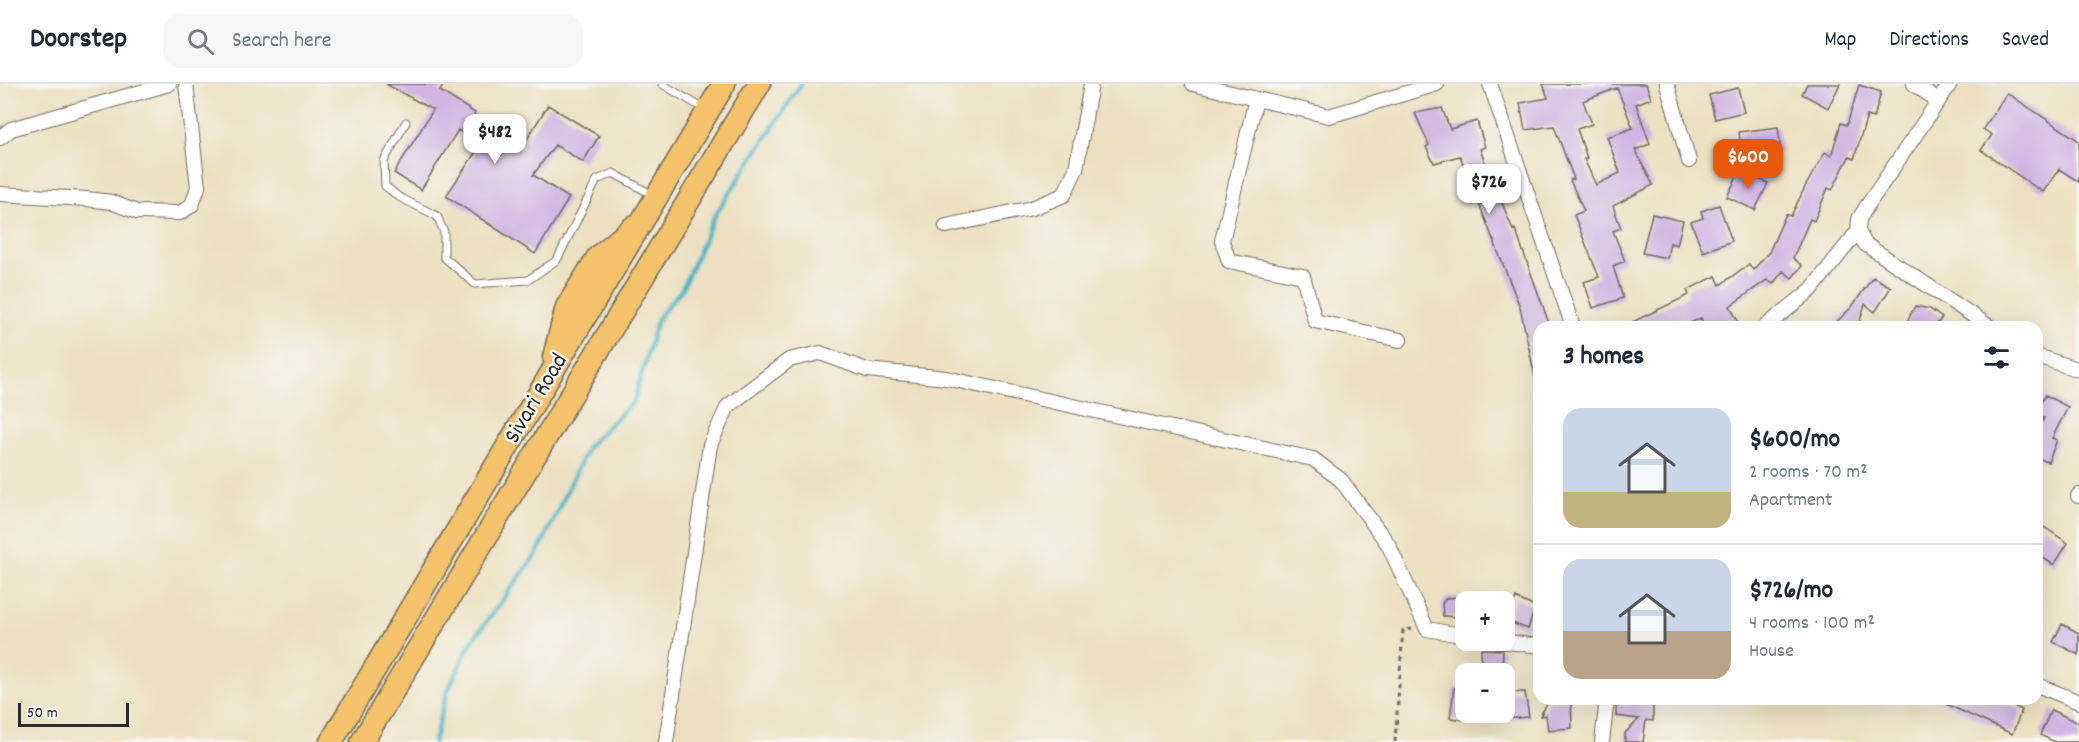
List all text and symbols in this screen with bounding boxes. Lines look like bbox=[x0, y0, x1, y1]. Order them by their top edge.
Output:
search box bbox=[163, 14, 583, 68]
text: Doorstep bbox=[30, 21, 127, 61]
icon: search bbox=[184, 25, 217, 58]
text: Search here bbox=[232, 26, 332, 57]
text: Map bbox=[1825, 26, 1856, 56]
text: Directions bbox=[1889, 26, 1969, 56]
text: Saved bbox=[2002, 26, 2049, 56]
pin: $482 bbox=[459, 114, 531, 165]
text: $482 bbox=[477, 119, 513, 147]
pin: $600 bbox=[1712, 139, 1784, 190]
text: $600 bbox=[1727, 144, 1769, 172]
pin: $726 bbox=[1453, 164, 1525, 215]
text: $726 bbox=[1471, 169, 1507, 197]
text: 3 homes bbox=[1563, 339, 1644, 376]
icon: filters bbox=[1980, 341, 2013, 374]
street label: Sivari Road bbox=[497, 347, 577, 451]
text: $600/mo bbox=[1749, 422, 1840, 459]
icon: home bbox=[1611, 432, 1683, 504]
text: 2 rooms · 70 m² bbox=[1749, 459, 1868, 487]
text: Apartment bbox=[1749, 487, 1832, 515]
text: $726/mo bbox=[1749, 573, 1833, 610]
icon: home bbox=[1611, 583, 1683, 655]
map controls bbox=[1455, 591, 1515, 723]
button: + bbox=[1455, 591, 1515, 651]
text: 4 rooms · 100 m² bbox=[1749, 610, 1875, 638]
text: House bbox=[1749, 638, 1794, 666]
button: − bbox=[1455, 663, 1515, 723]
scale bar bbox=[18, 700, 129, 728]
text: 50 m bbox=[27, 702, 58, 725]

